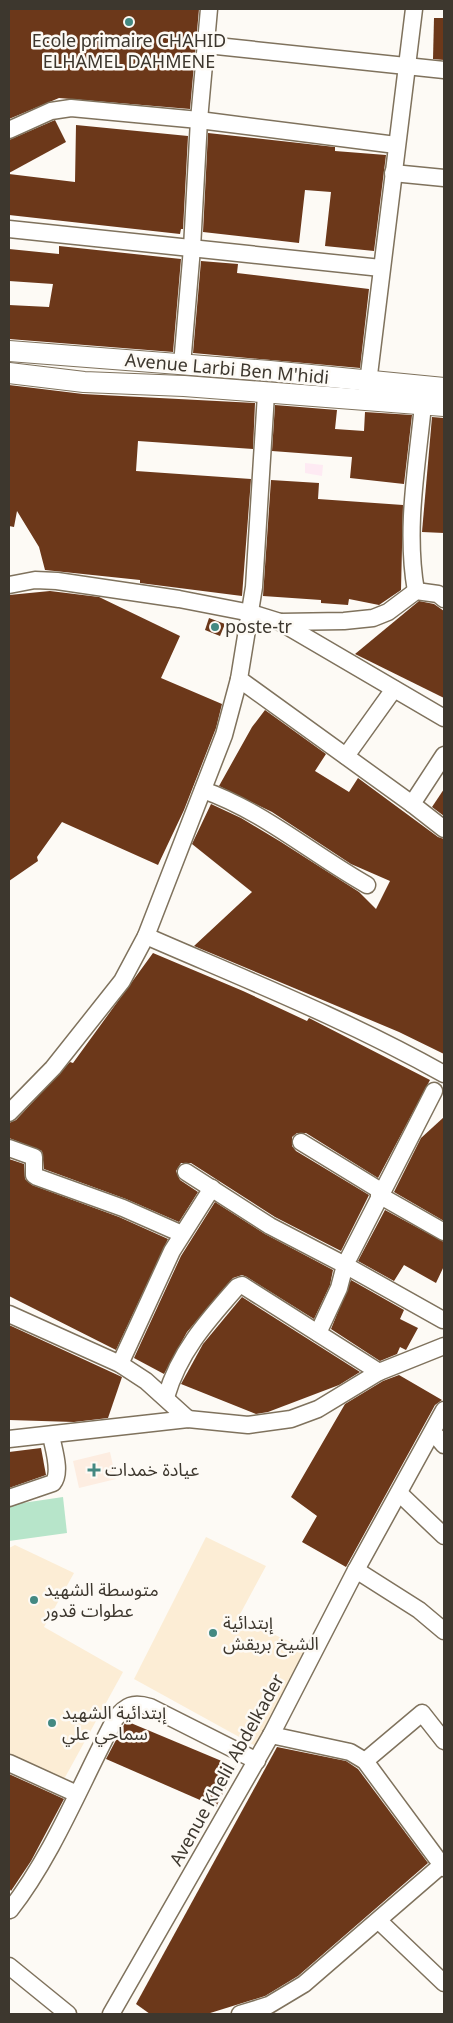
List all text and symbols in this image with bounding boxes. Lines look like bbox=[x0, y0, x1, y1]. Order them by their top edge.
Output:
marker: Ecole primaire CHAHID ELHAMEL DAHMENE bbox=[123, 16, 135, 28]
place label: Ecole primaire CHAHID ELHAMEL DAHMENE bbox=[32, 28, 226, 73]
street label: Avenue Larbi Ben M'hidi bbox=[124, 347, 330, 389]
place label: poste-tr bbox=[225, 614, 293, 638]
marker: poste-tr bbox=[209, 621, 221, 633]
place label: عيادة خمدات bbox=[105, 1457, 199, 1481]
marker: عيادة خمدات bbox=[87, 1463, 101, 1477]
place label: متوسطة الشهيد عطوات قدور bbox=[43, 1577, 159, 1622]
marker: متوسطة الشهيد عطوات قدور bbox=[28, 1594, 40, 1606]
place label: إبتدائية الشيخ بريقش bbox=[223, 1610, 319, 1657]
marker: إبتدائية الشيخ بريقش bbox=[207, 1627, 219, 1639]
street label: Avenue Khelil Abdelkader bbox=[163, 1669, 289, 1870]
place label: إبتدائية الشهيد سماحي علي bbox=[62, 1700, 166, 1747]
marker: إبتدائية الشهيد سماحي علي bbox=[46, 1717, 58, 1729]

